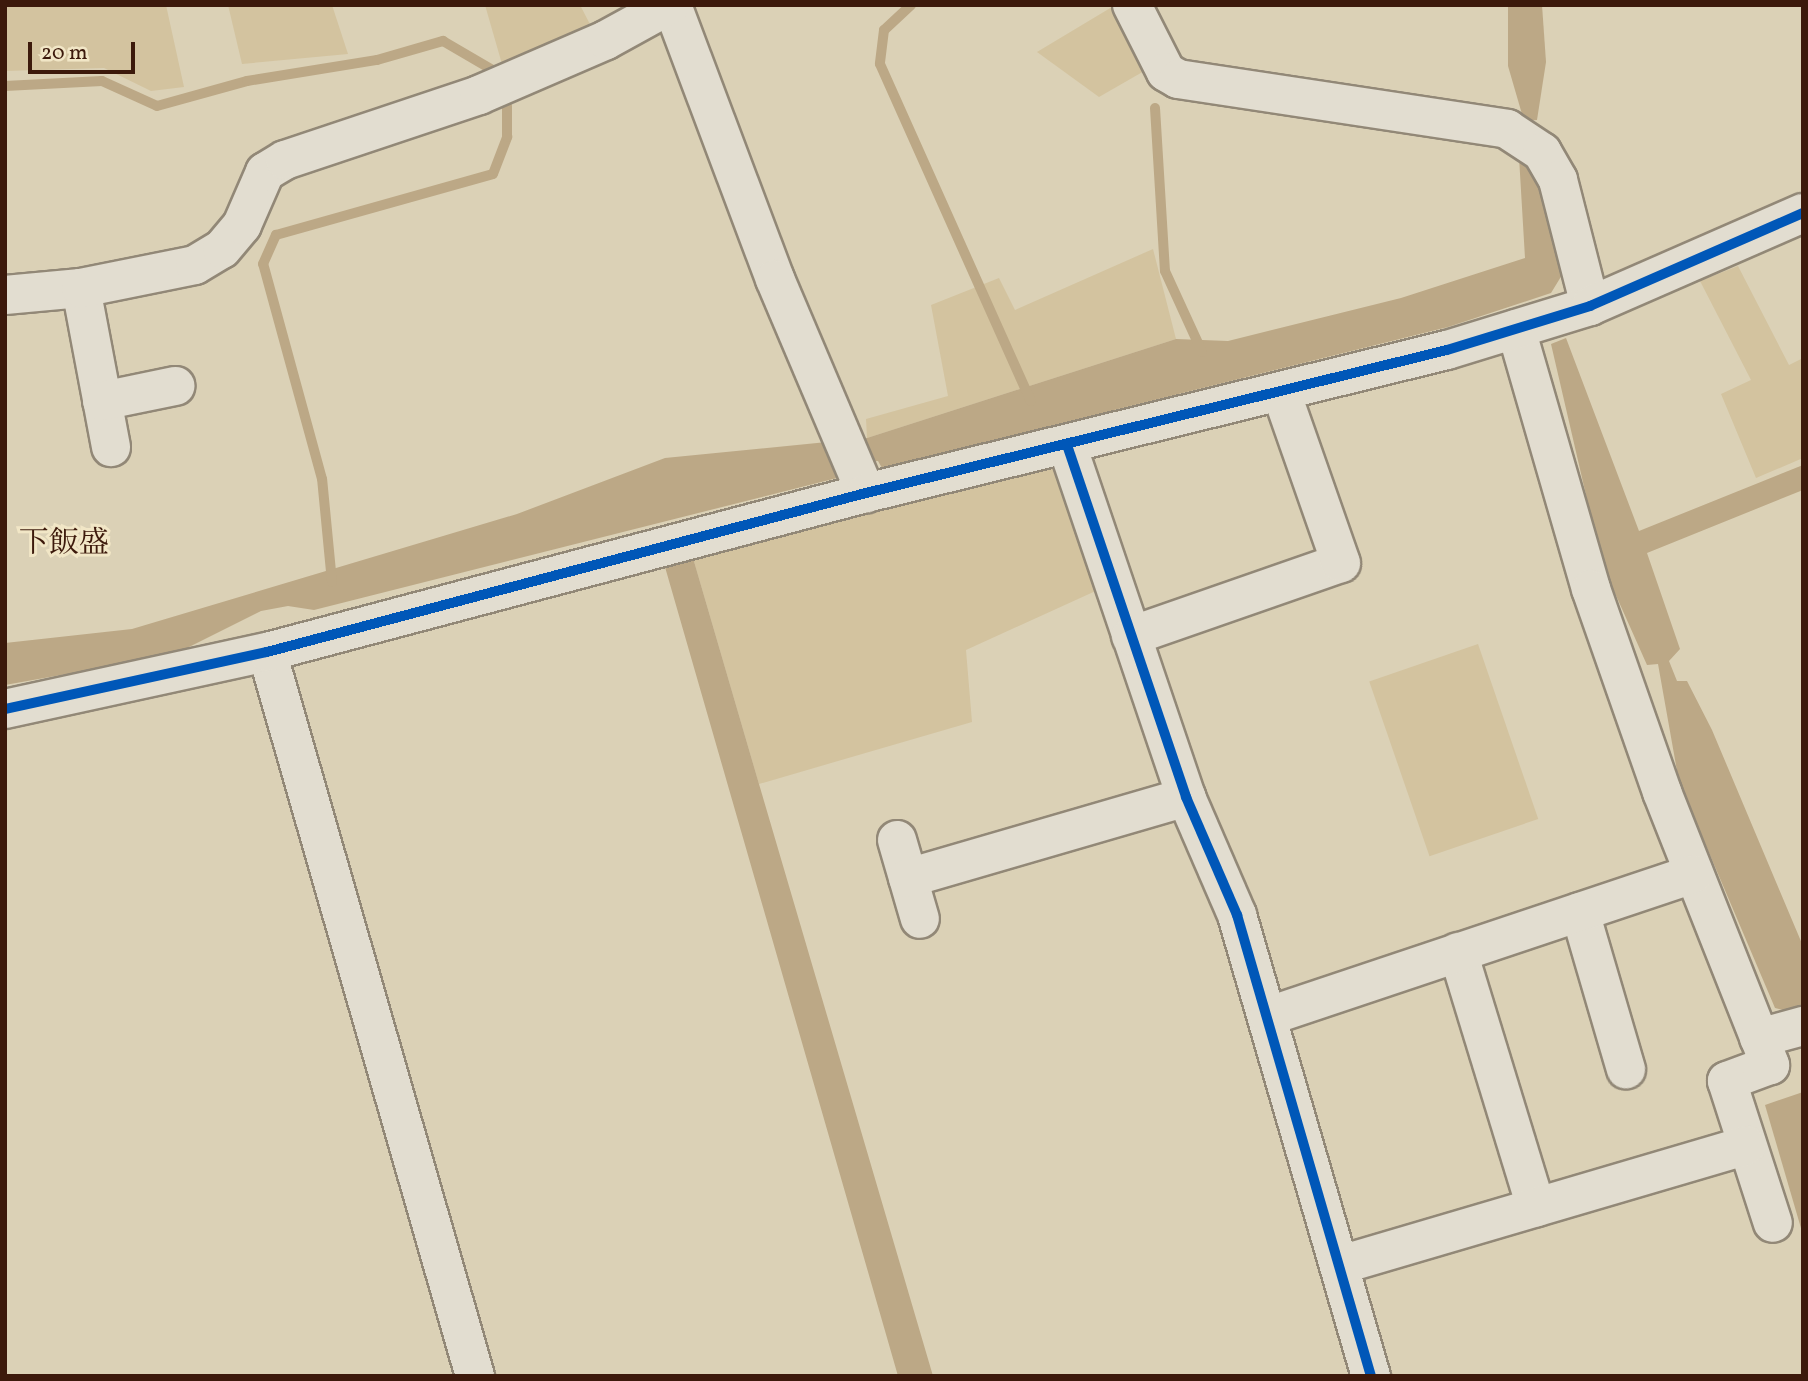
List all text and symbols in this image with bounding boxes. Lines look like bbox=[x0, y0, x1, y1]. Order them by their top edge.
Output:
scale bar bbox=[32, 28, 138, 72]
text: 20 m bbox=[41, 39, 87, 68]
district label: 下飯盛 bbox=[19, 526, 109, 562]

